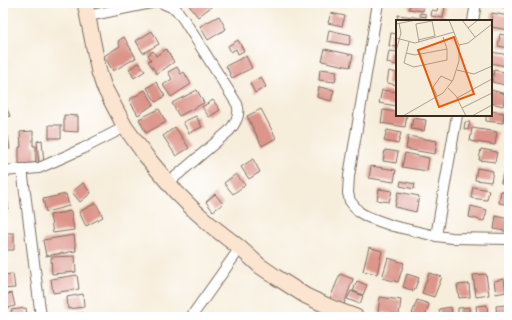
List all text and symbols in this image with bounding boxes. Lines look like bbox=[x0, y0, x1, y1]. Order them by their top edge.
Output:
inset map bbox=[396, 20, 492, 116]

